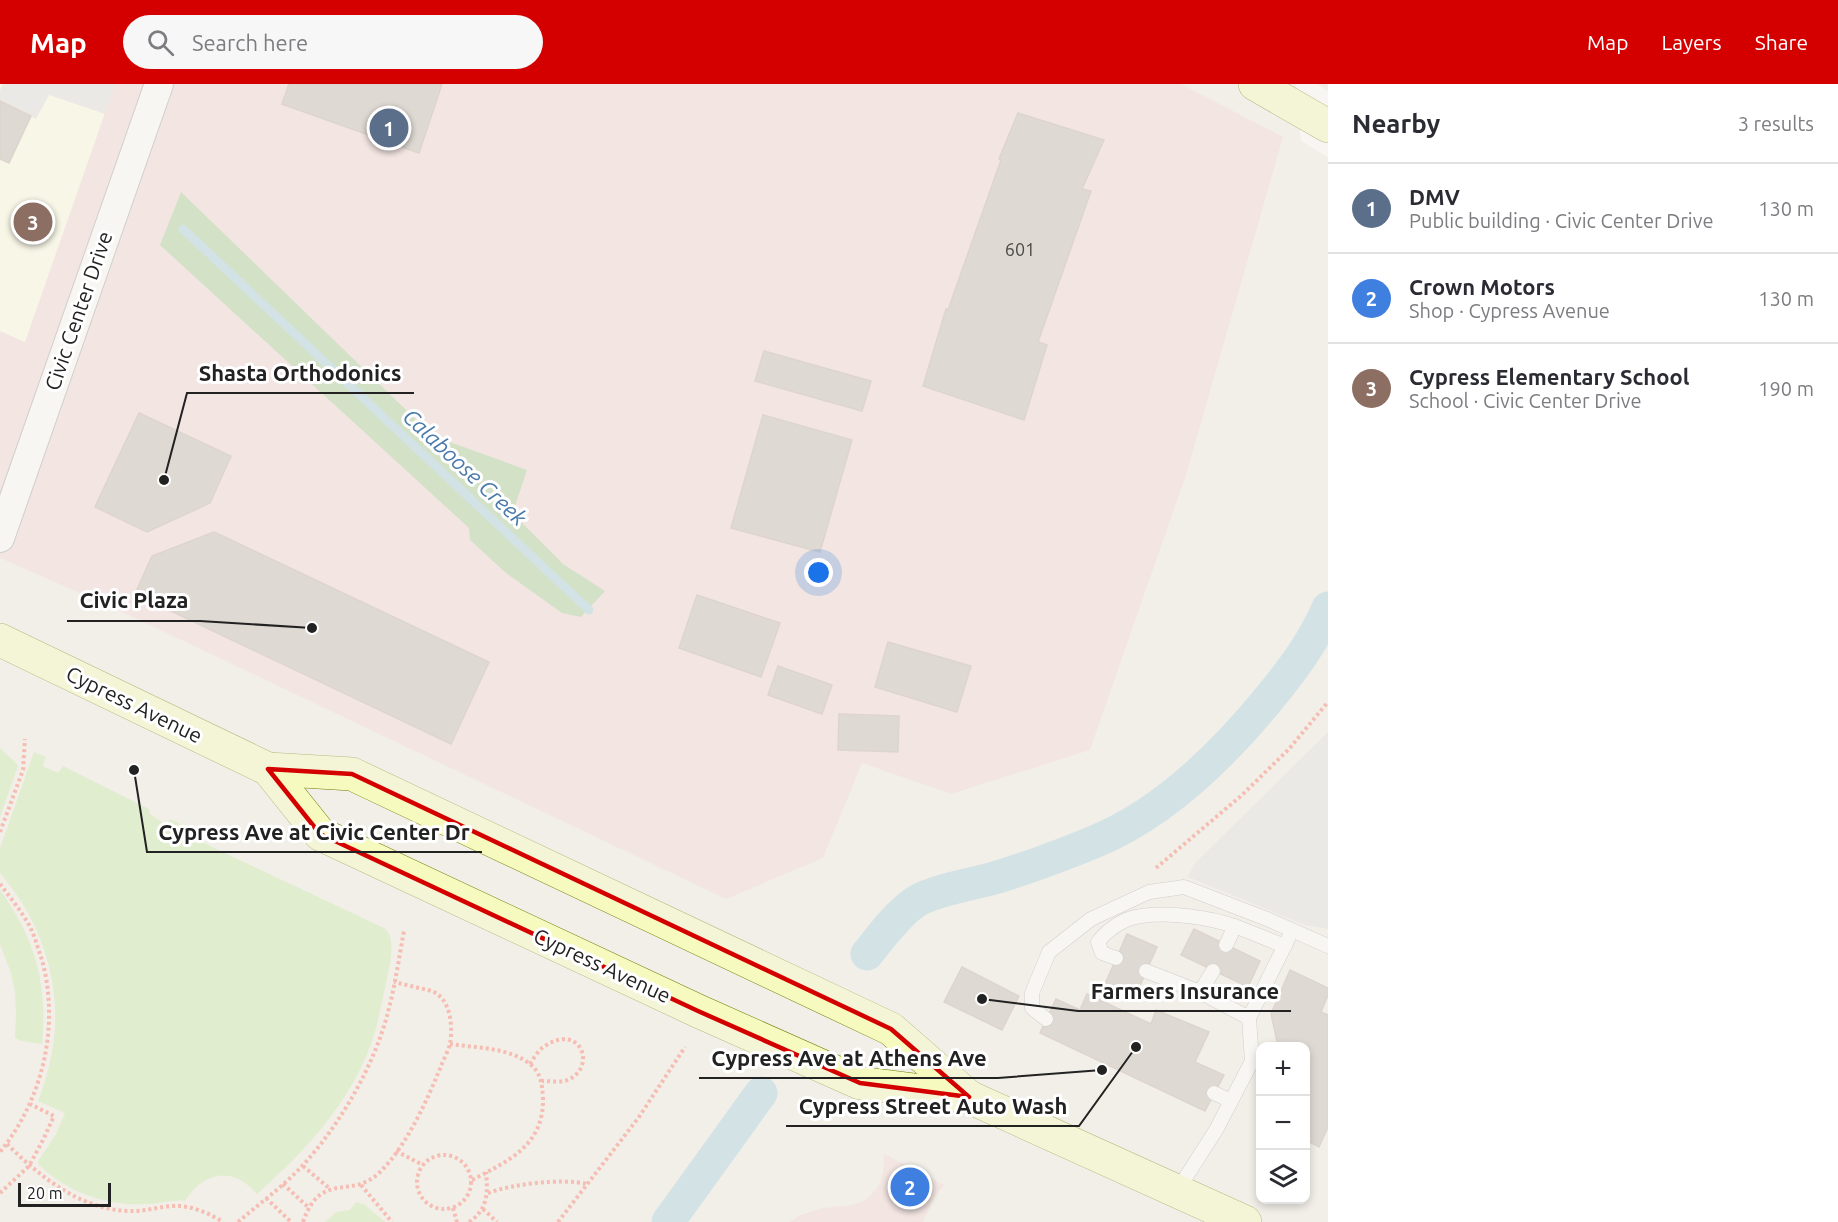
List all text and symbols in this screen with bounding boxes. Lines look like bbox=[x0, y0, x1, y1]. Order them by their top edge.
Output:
search box bbox=[123, 15, 543, 69]
icon: search bbox=[144, 26, 177, 59]
text: Map bbox=[30, 27, 87, 58]
text: Search here bbox=[192, 30, 308, 55]
text: Map bbox=[1587, 30, 1628, 54]
text: Layers bbox=[1661, 30, 1722, 54]
text: Share bbox=[1755, 30, 1808, 54]
pin: 1 bbox=[370, 106, 408, 150]
text: Nearby bbox=[1352, 109, 1440, 138]
text: 3 results bbox=[1738, 112, 1814, 135]
text: DMV bbox=[1409, 184, 1460, 209]
text: 1 bbox=[1366, 197, 1377, 220]
text: 130 m bbox=[1758, 197, 1814, 220]
pin: 3 bbox=[14, 200, 52, 244]
text: Public building · Civic Center Drive bbox=[1409, 209, 1713, 232]
street label: Civic Center Drive bbox=[40, 228, 117, 393]
house number: 601 bbox=[1005, 239, 1035, 259]
text: Crown Motors bbox=[1409, 274, 1555, 299]
text: 2 bbox=[1366, 287, 1377, 310]
text: 130 m bbox=[1758, 287, 1814, 310]
text: Shop · Cypress Avenue bbox=[1409, 299, 1610, 322]
callout: Shasta Orthodonics bbox=[187, 353, 414, 393]
text: Shasta Orthodonics bbox=[199, 360, 401, 385]
text: Cypress Elementary School bbox=[1409, 364, 1689, 389]
text: 3 bbox=[1366, 377, 1377, 400]
text: 190 m bbox=[1758, 377, 1814, 400]
text: School · Civic Center Drive bbox=[1409, 389, 1642, 412]
water label: Calaboose Creek bbox=[398, 403, 533, 531]
your location bbox=[804, 558, 833, 587]
callout: Civic Plaza bbox=[67, 581, 200, 621]
text: Civic Plaza bbox=[79, 587, 189, 612]
street label: Cypress Avenue bbox=[62, 661, 206, 747]
callout: Cypress Ave at Civic Center Dr bbox=[147, 812, 482, 852]
text: Cypress Ave at Civic Center Dr bbox=[158, 819, 470, 844]
street label: Cypress Avenue bbox=[530, 923, 675, 1007]
callout: Farmers Insurance bbox=[1078, 971, 1291, 1011]
text: Farmers Insurance bbox=[1091, 978, 1279, 1003]
callout: Cypress Ave at Athens Ave bbox=[699, 1038, 998, 1078]
map controls bbox=[1256, 1042, 1310, 1204]
button: + bbox=[1256, 1042, 1310, 1096]
text: Cypress Ave at Athens Ave bbox=[711, 1045, 987, 1070]
callout: Cypress Street Auto Wash bbox=[786, 1086, 1079, 1126]
text: Cypress Street Auto Wash bbox=[799, 1093, 1067, 1118]
button: − bbox=[1256, 1096, 1310, 1150]
button: layers bbox=[1256, 1150, 1310, 1204]
pin: 2 bbox=[890, 1164, 930, 1210]
scale bar bbox=[18, 1180, 111, 1208]
text: 20 m bbox=[27, 1184, 63, 1202]

